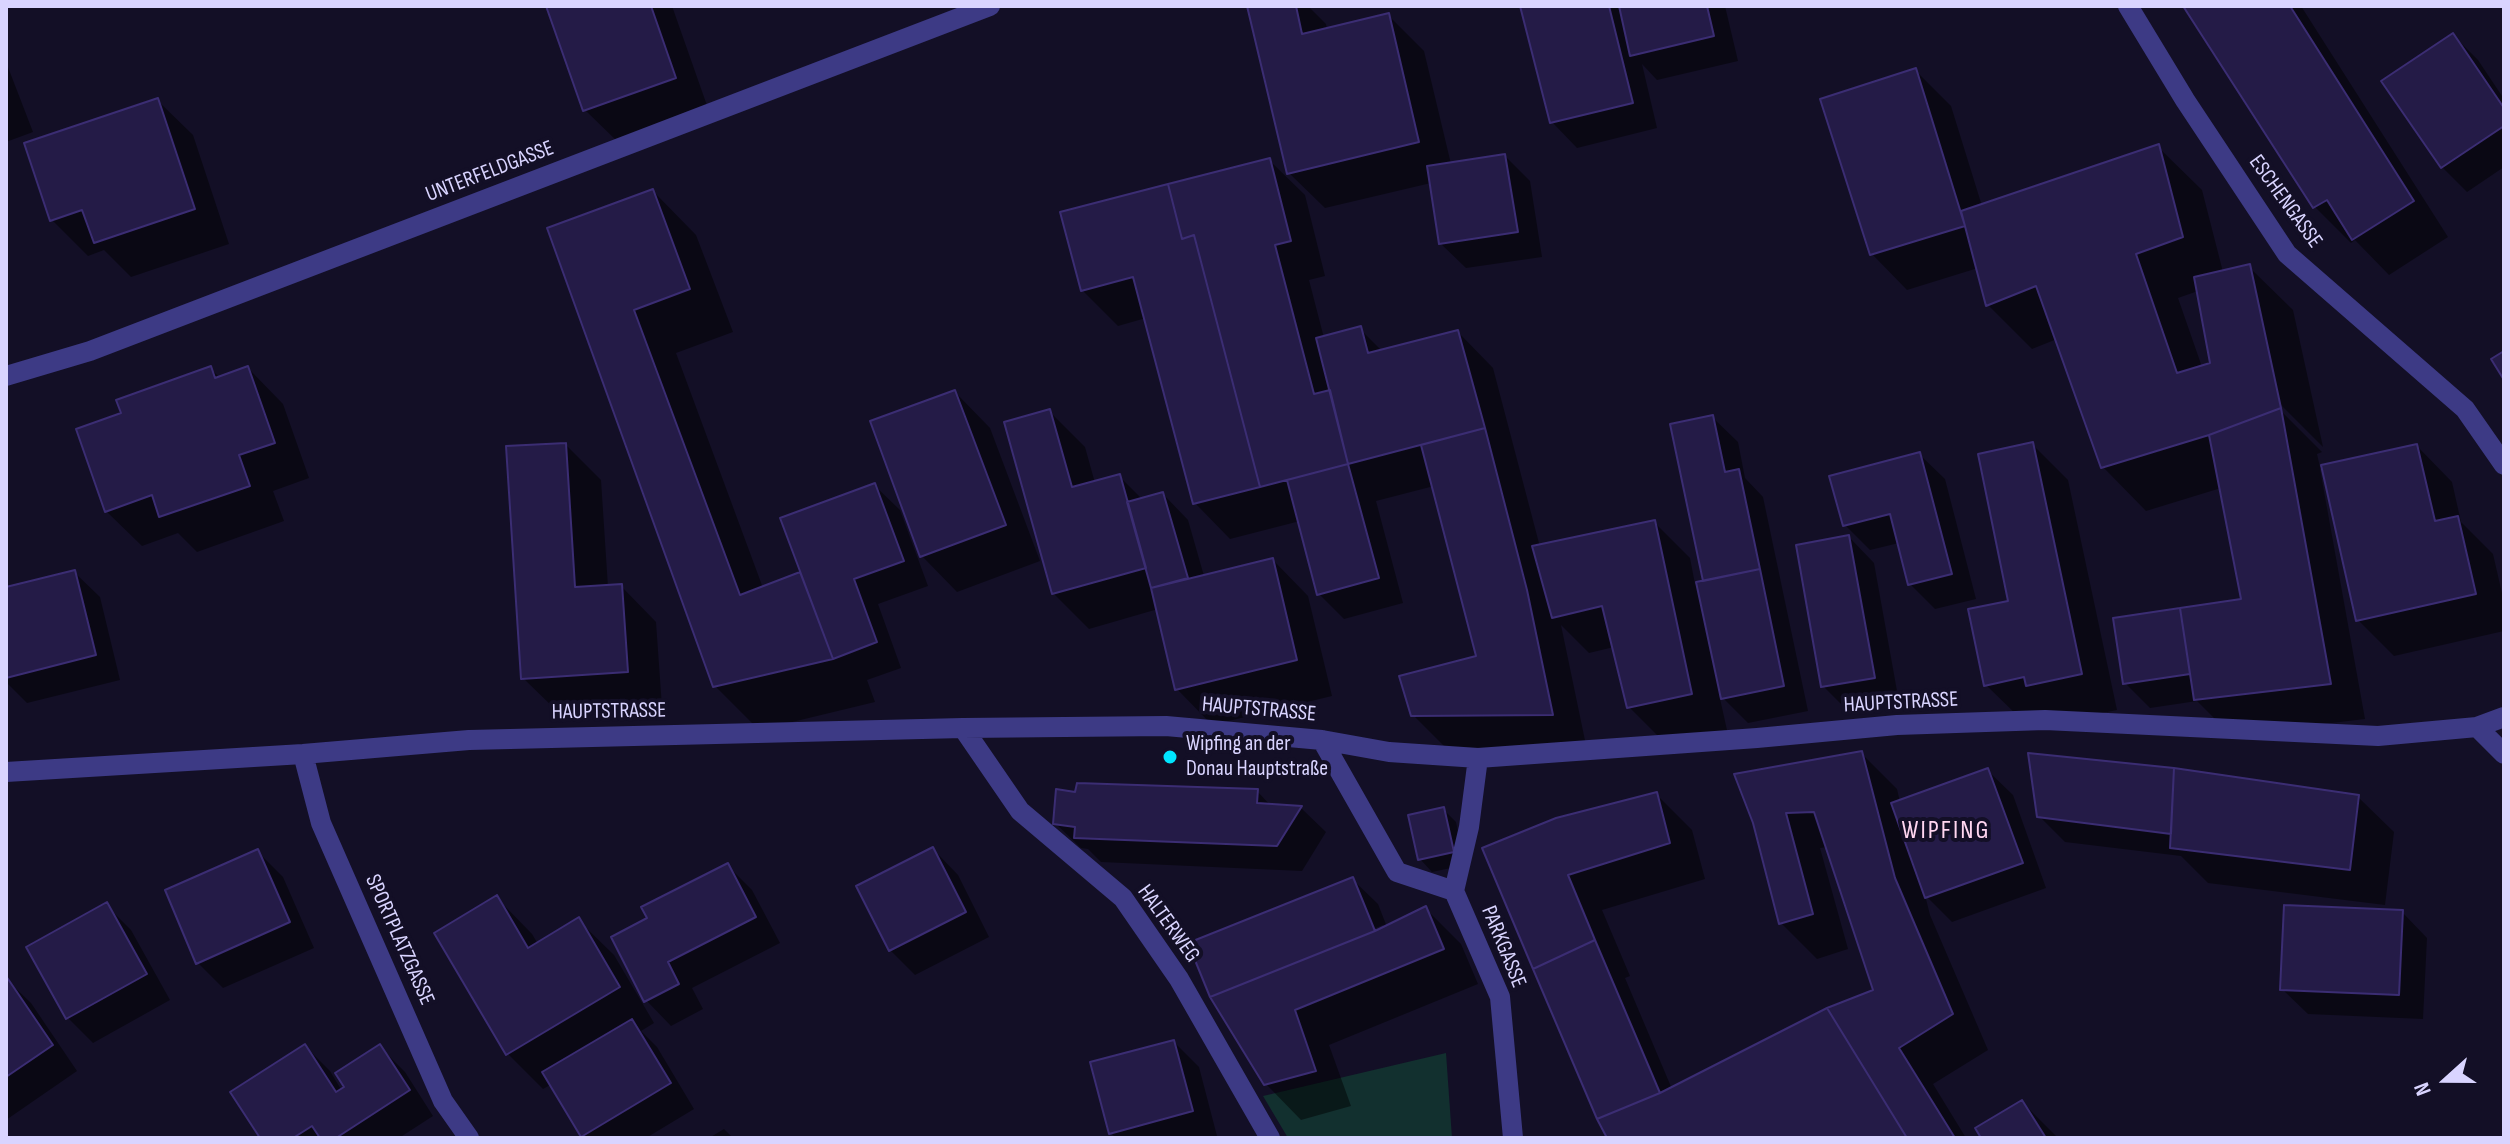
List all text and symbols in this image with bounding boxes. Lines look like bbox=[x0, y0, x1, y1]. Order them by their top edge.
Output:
street label: UNTERFELDGASSE bbox=[422, 135, 558, 209]
street label: ESCHENGASSE bbox=[2242, 150, 2328, 254]
street label: HAUPTSTRASSE bbox=[1843, 687, 1959, 719]
street label: HAUPTSTRASSE bbox=[1201, 692, 1317, 728]
street label: HAUPTSTRASSE bbox=[552, 698, 666, 726]
place label: Wipfing an der Donau Hauptstraße bbox=[1186, 731, 1328, 782]
marker: Wipfing an der Donau Hauptstraße bbox=[1161, 748, 1179, 766]
district label: WIPFING bbox=[1902, 815, 1990, 847]
street label: SPORTPLATZGASSE bbox=[358, 871, 440, 1009]
street label: HALTERWEG bbox=[1131, 880, 1205, 968]
street label: PARKGASSE bbox=[1475, 902, 1531, 992]
north arrow bbox=[2406, 1040, 2486, 1120]
text: N bbox=[2408, 1078, 2438, 1099]

